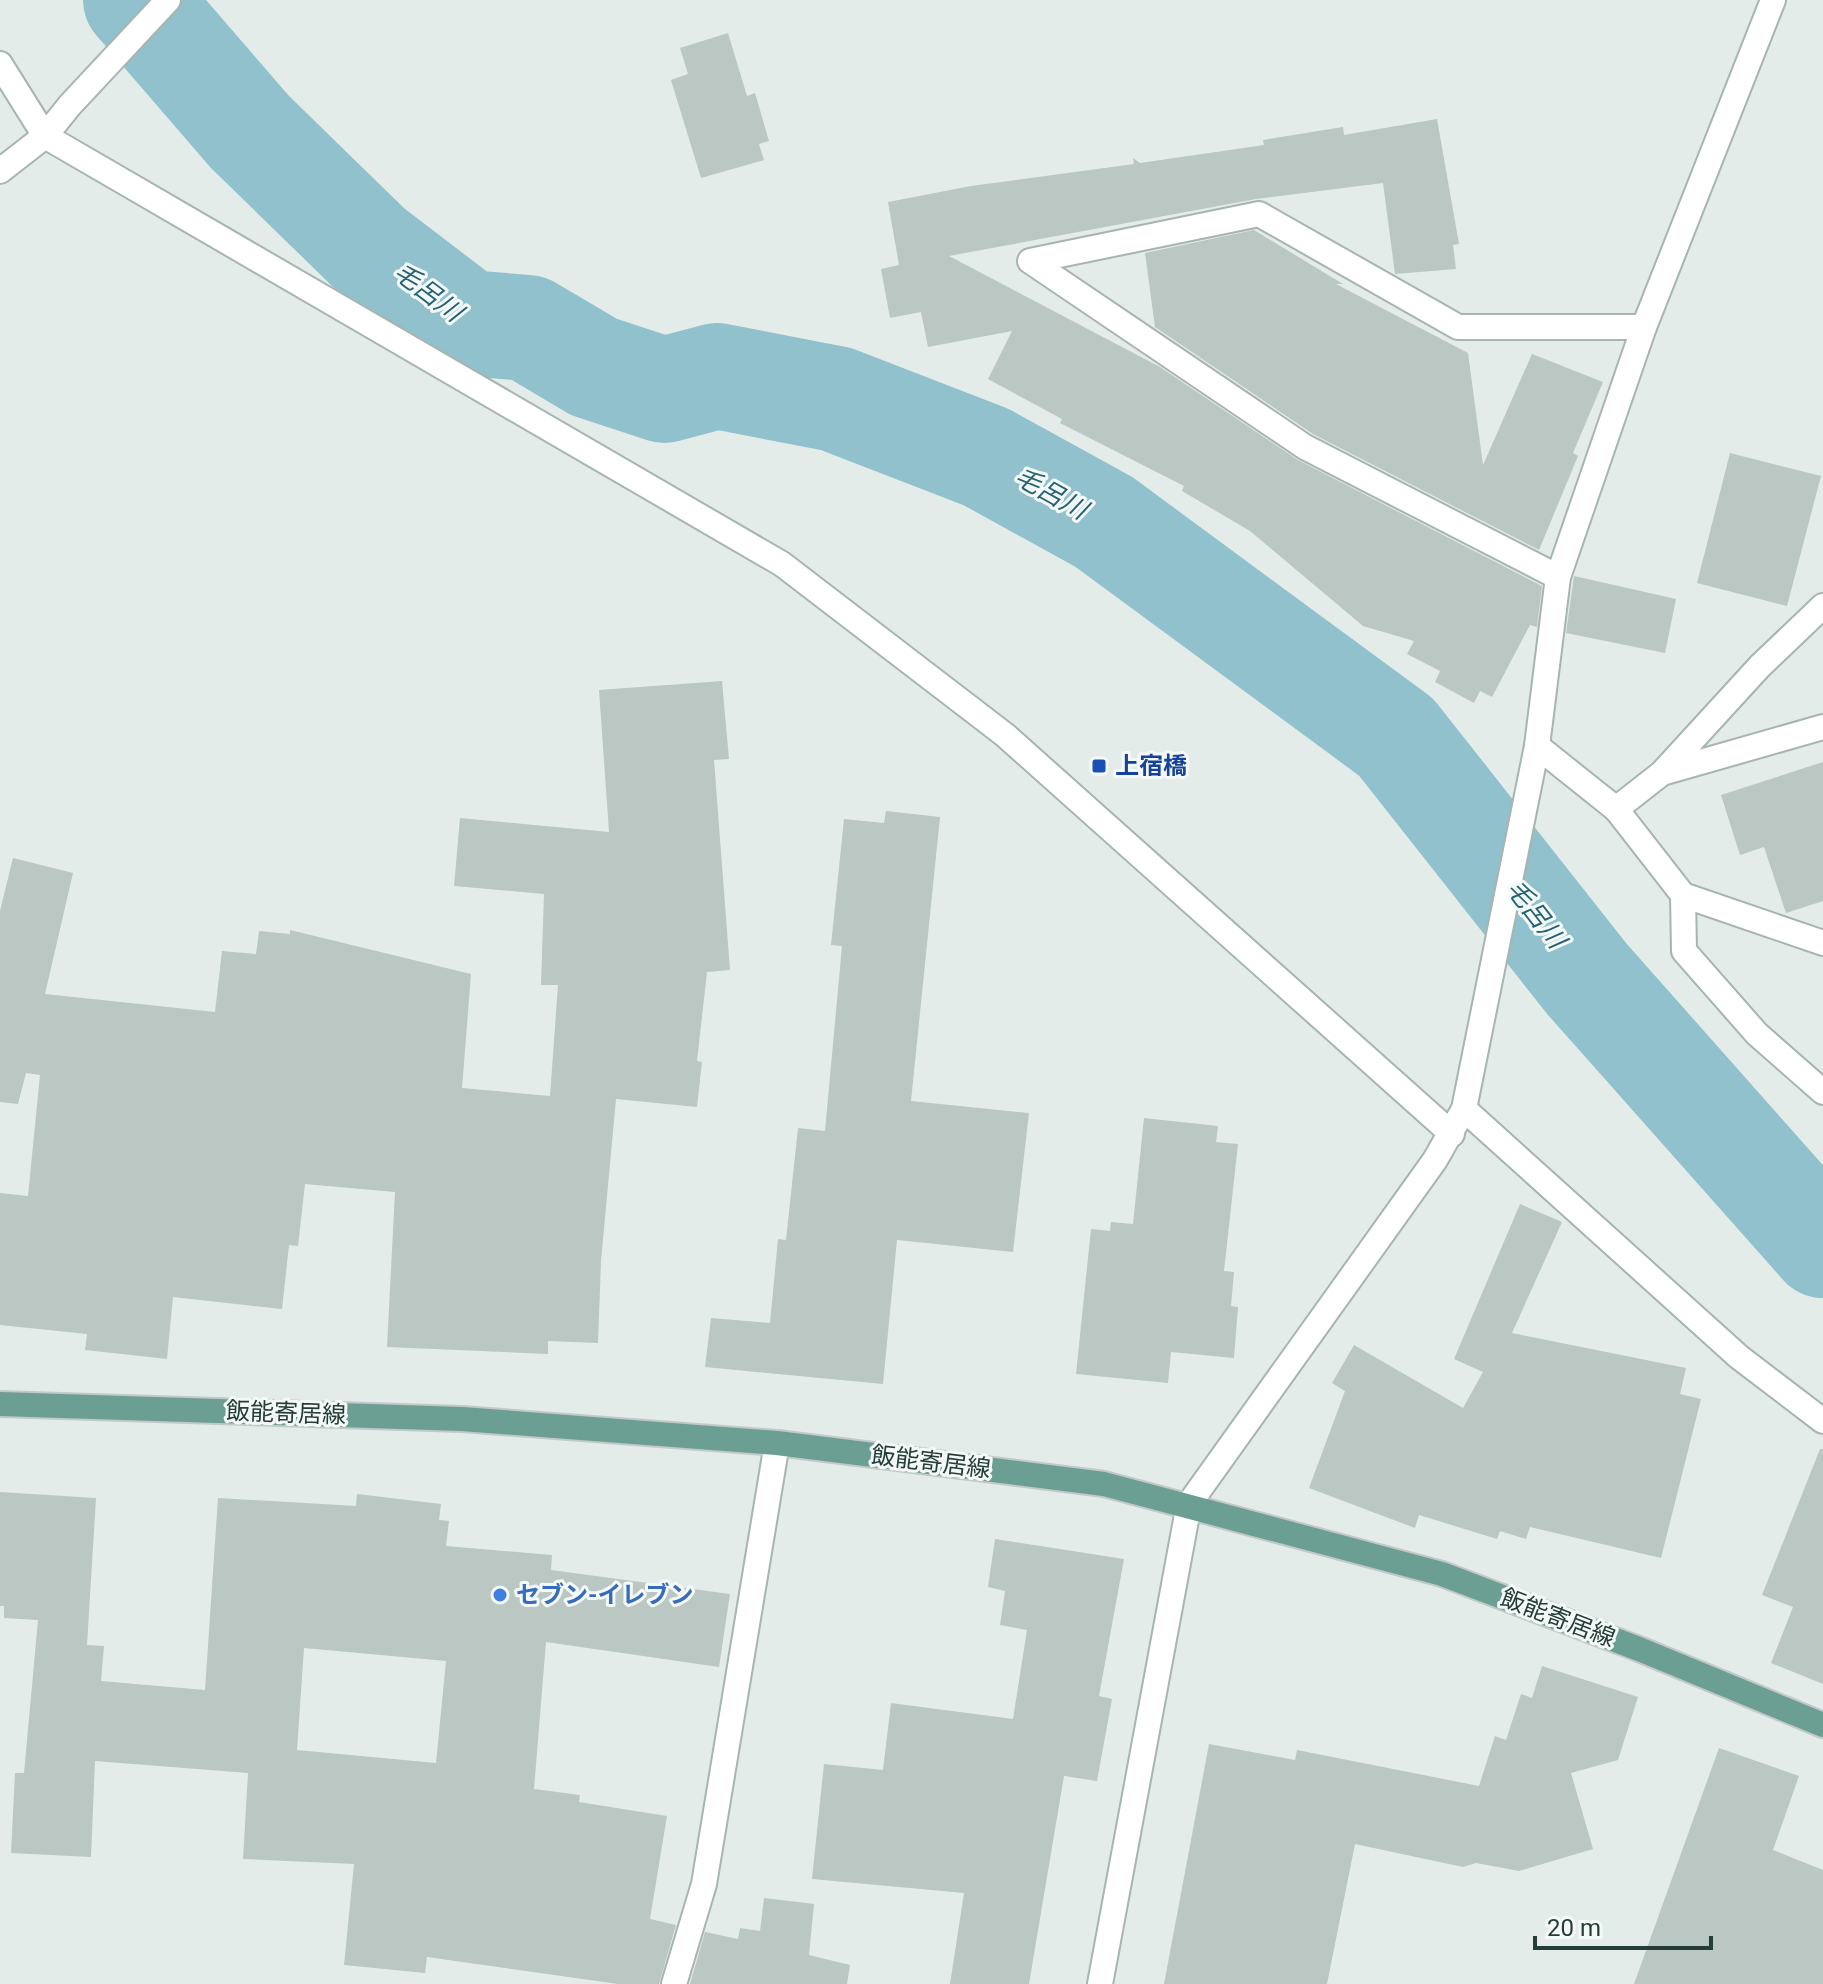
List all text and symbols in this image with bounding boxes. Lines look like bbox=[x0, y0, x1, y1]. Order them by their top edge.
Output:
water label: 毛呂川 bbox=[388, 257, 471, 329]
water label: 毛呂川 bbox=[1010, 461, 1095, 526]
place label: 上宿橋 bbox=[1115, 752, 1187, 780]
marker: 上宿橋 bbox=[1090, 757, 1108, 775]
water label: 毛呂川 bbox=[1500, 874, 1574, 956]
street label: 飯能寄居線 bbox=[226, 1397, 346, 1429]
street label: 飯能寄居線 bbox=[870, 1441, 992, 1483]
place label: セブン-イレブン bbox=[516, 1581, 693, 1609]
street label: 飯能寄居線 bbox=[1497, 1583, 1619, 1653]
marker: セブン-イレブン bbox=[491, 1586, 509, 1604]
scale bar bbox=[1535, 1900, 1711, 1950]
text: 20 m bbox=[1547, 1914, 1601, 1942]

